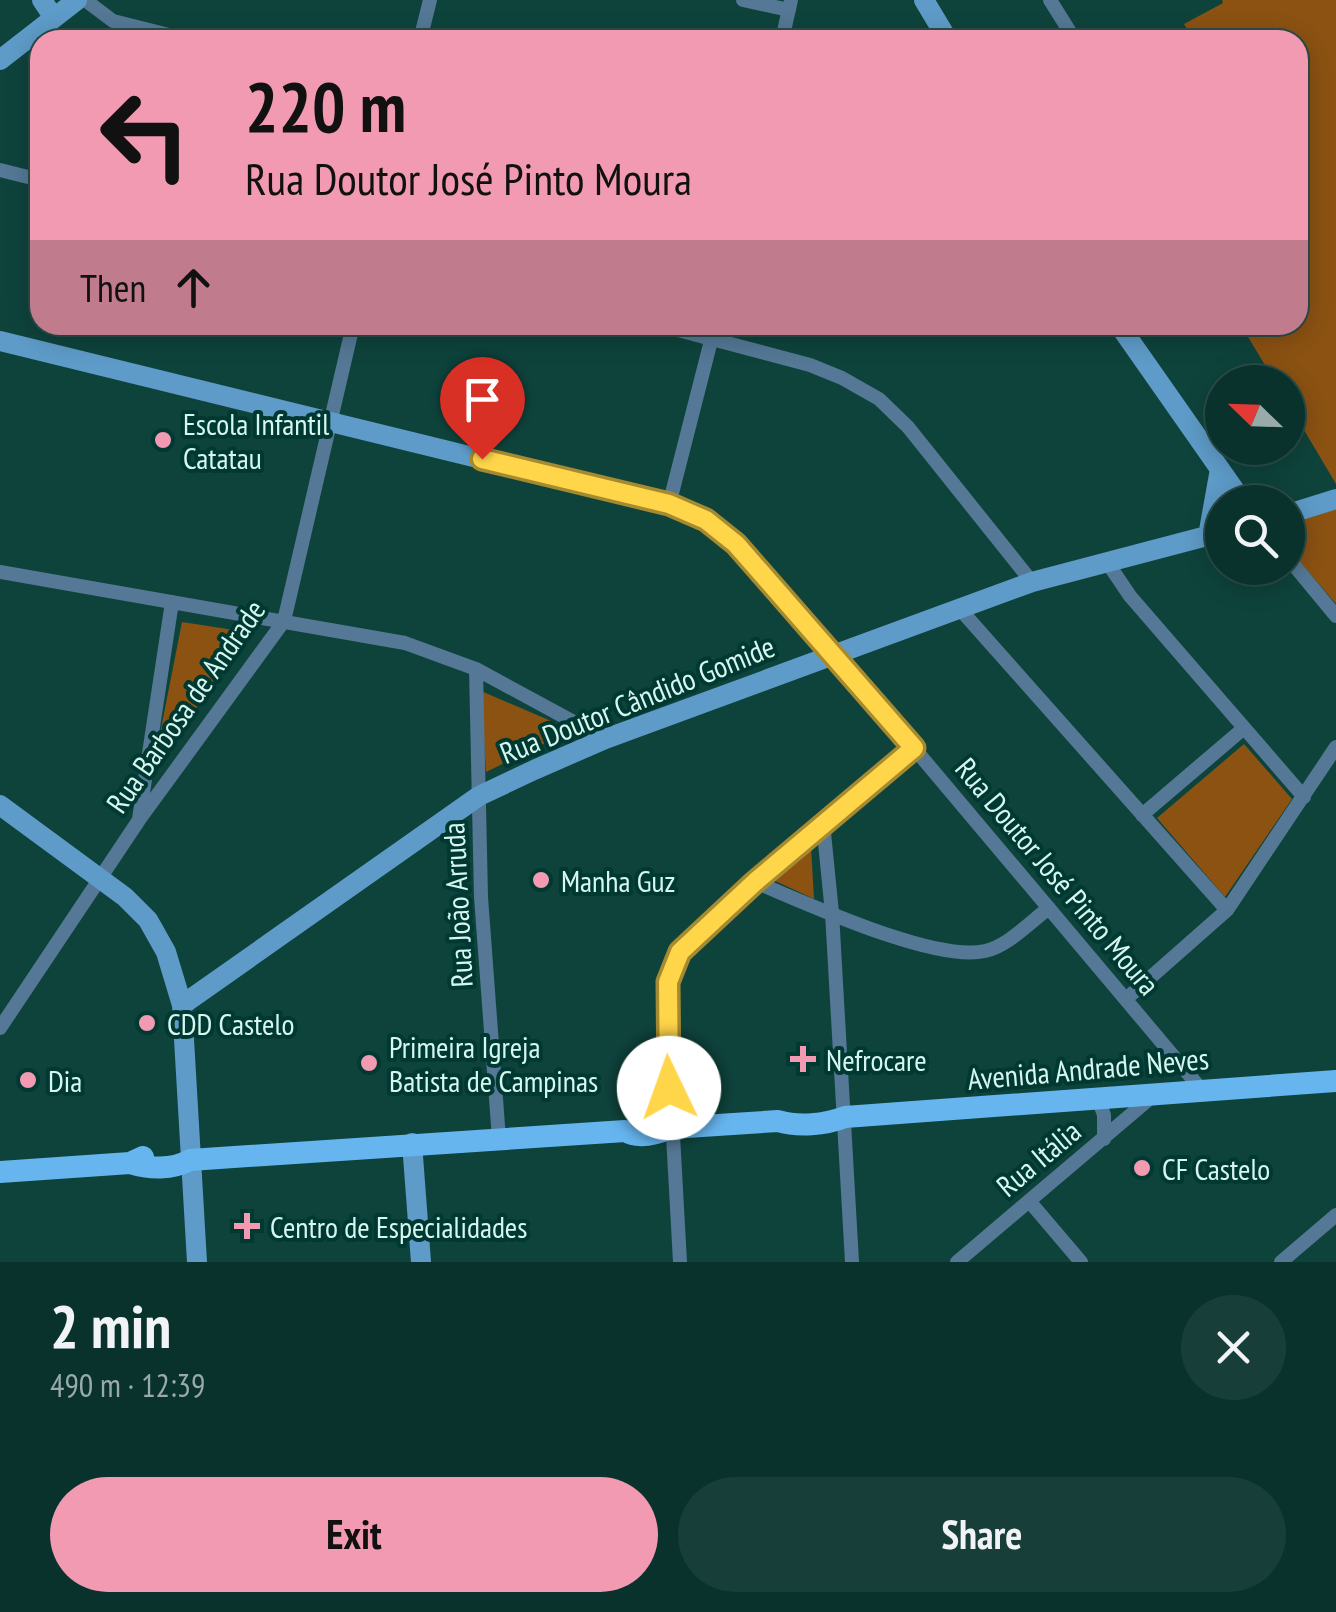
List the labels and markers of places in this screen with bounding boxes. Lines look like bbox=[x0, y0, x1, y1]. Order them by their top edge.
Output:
pin bbox=[440, 357, 525, 460]
place label: Escola Infantil Catatau bbox=[183, 404, 329, 477]
marker: Escola Infantil Catatau bbox=[152, 429, 174, 451]
place label: Manha Guz bbox=[561, 861, 675, 900]
marker: Manha Guz bbox=[530, 869, 552, 891]
place label: CDD Castelo bbox=[167, 1004, 294, 1043]
marker: CDD Castelo bbox=[136, 1012, 158, 1034]
place label: Primeira Igreja Batista de Campinas bbox=[389, 1027, 598, 1100]
place label: Nefrocare bbox=[826, 1040, 927, 1079]
marker: Nefrocare bbox=[790, 1046, 816, 1072]
marker: Primeira Igreja Batista de Campinas bbox=[358, 1052, 380, 1074]
place label: Dia bbox=[48, 1061, 82, 1100]
marker: Dia bbox=[17, 1069, 39, 1091]
place label: CF Castelo bbox=[1162, 1149, 1270, 1188]
marker: CF Castelo bbox=[1131, 1157, 1153, 1179]
place label: Centro de Especialidades bbox=[270, 1207, 527, 1246]
marker: Centro de Especialidades bbox=[234, 1213, 260, 1239]

